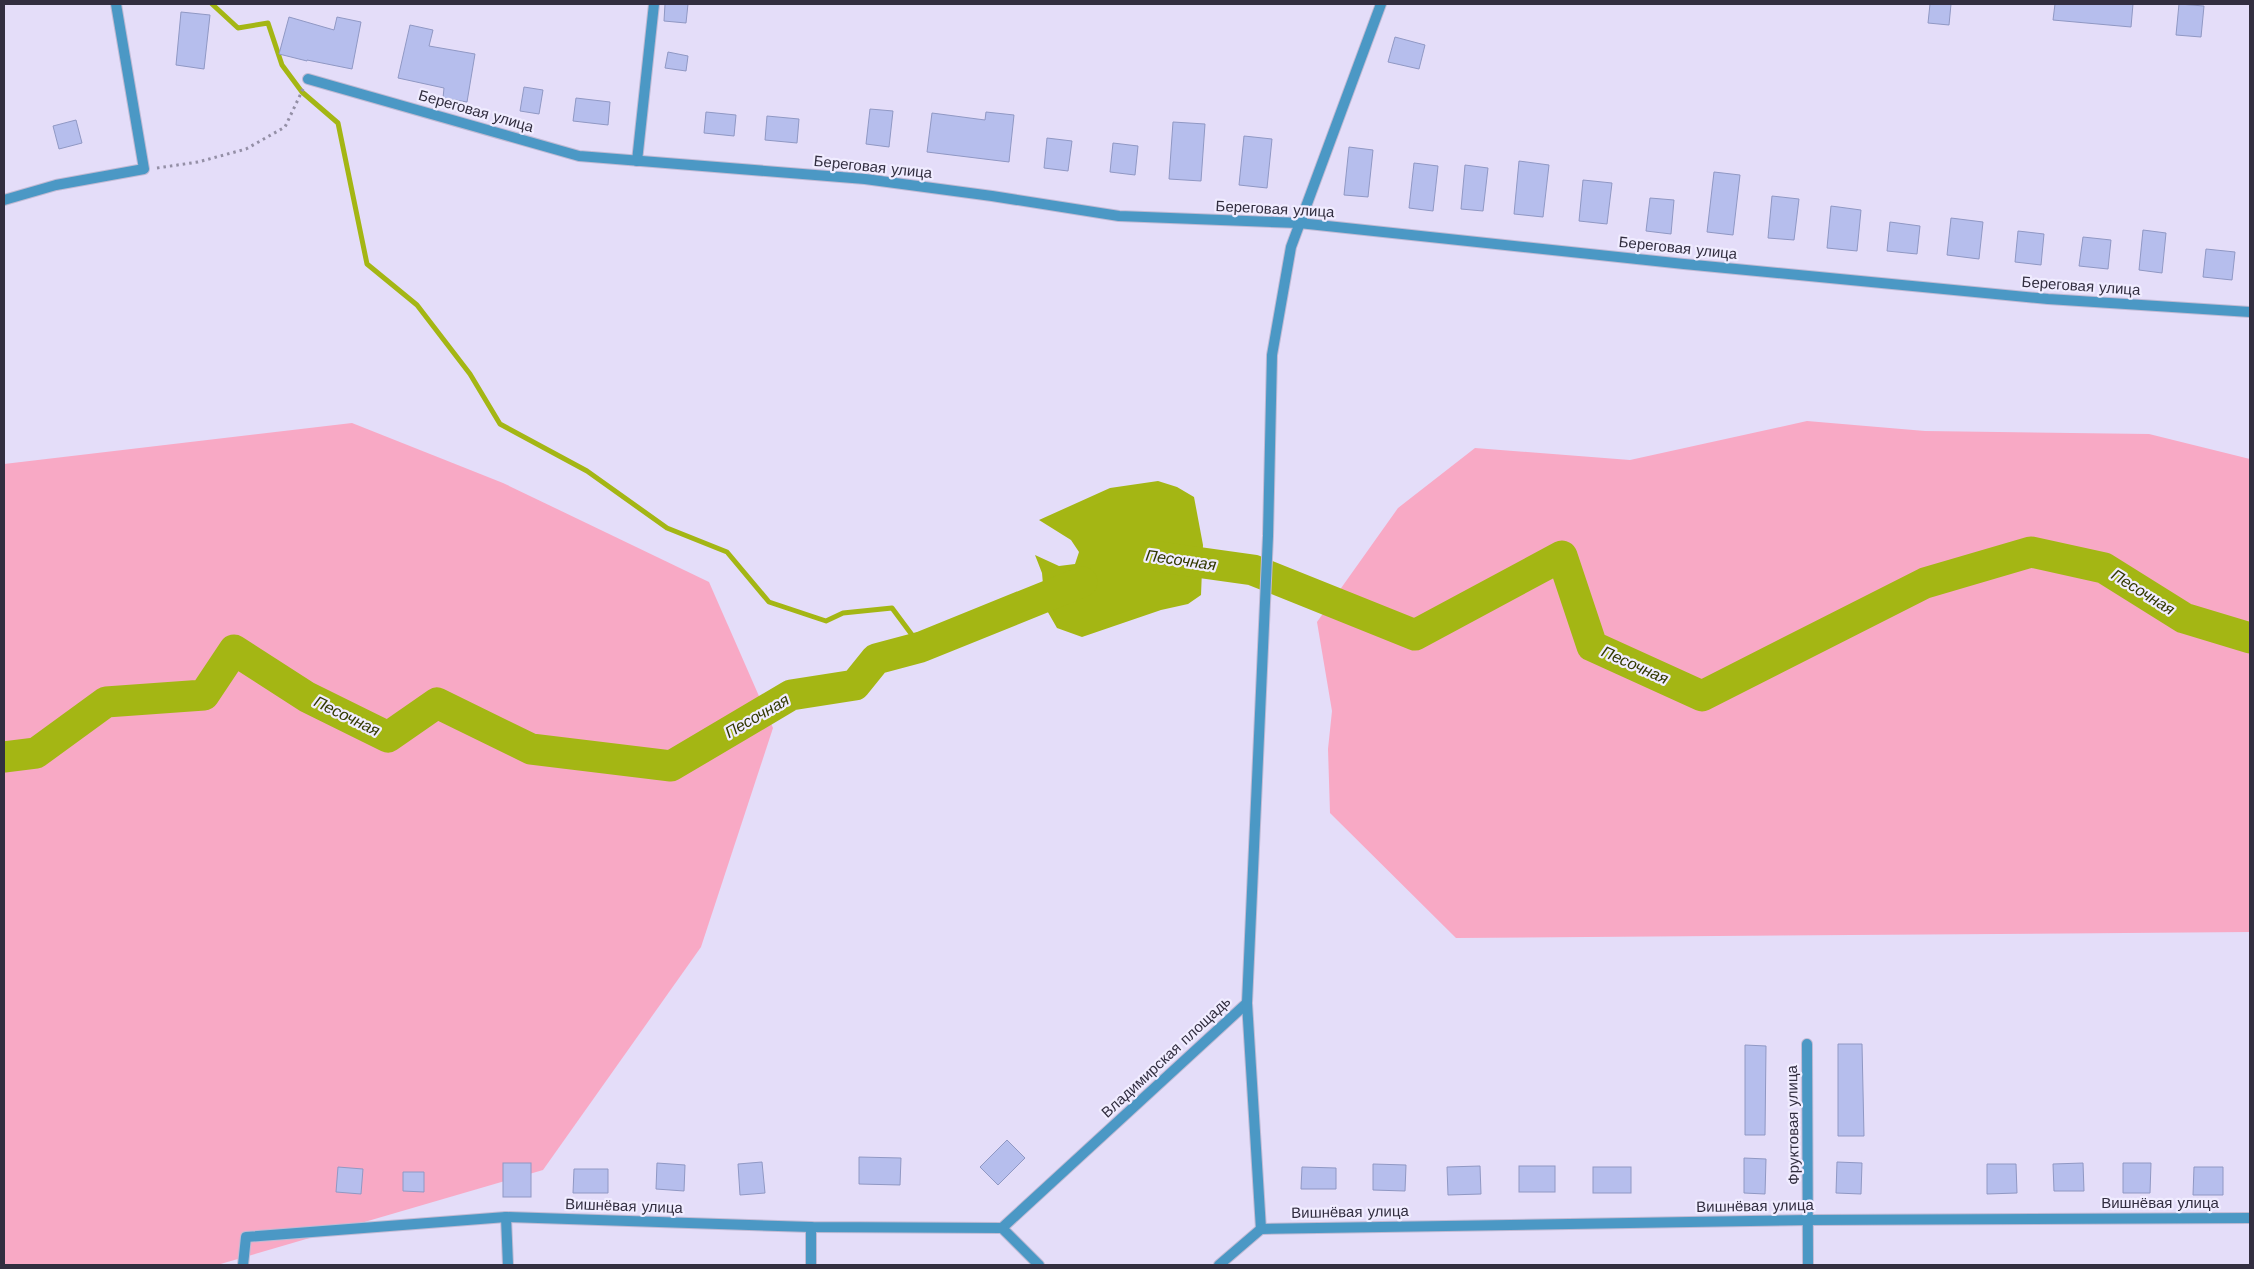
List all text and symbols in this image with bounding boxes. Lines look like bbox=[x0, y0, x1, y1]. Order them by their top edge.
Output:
street label: Береговая улица bbox=[416, 86, 536, 136]
street label: Береговая улица bbox=[813, 152, 934, 182]
street label: Береговая улица bbox=[1215, 197, 1336, 221]
street label: Береговая улица bbox=[1618, 233, 1739, 263]
street label: Береговая улица bbox=[2021, 273, 2142, 299]
water label: Песочная bbox=[1145, 546, 1218, 574]
water label: Песочная bbox=[2108, 565, 2179, 619]
water label: Песочная bbox=[1599, 642, 1672, 688]
water label: Песочная bbox=[721, 690, 793, 742]
water label: Песочная bbox=[311, 692, 383, 740]
street label: Владимирская площадь bbox=[1098, 992, 1234, 1122]
street label: Фруктовая улица bbox=[1783, 1064, 1803, 1185]
street label: Вишнёвая улица bbox=[2101, 1194, 2219, 1212]
street label: Вишнёвая улица bbox=[565, 1195, 684, 1217]
street label: Вишнёвая улица bbox=[1696, 1196, 1815, 1216]
street label: Вишнёвая улица bbox=[1291, 1202, 1410, 1222]

